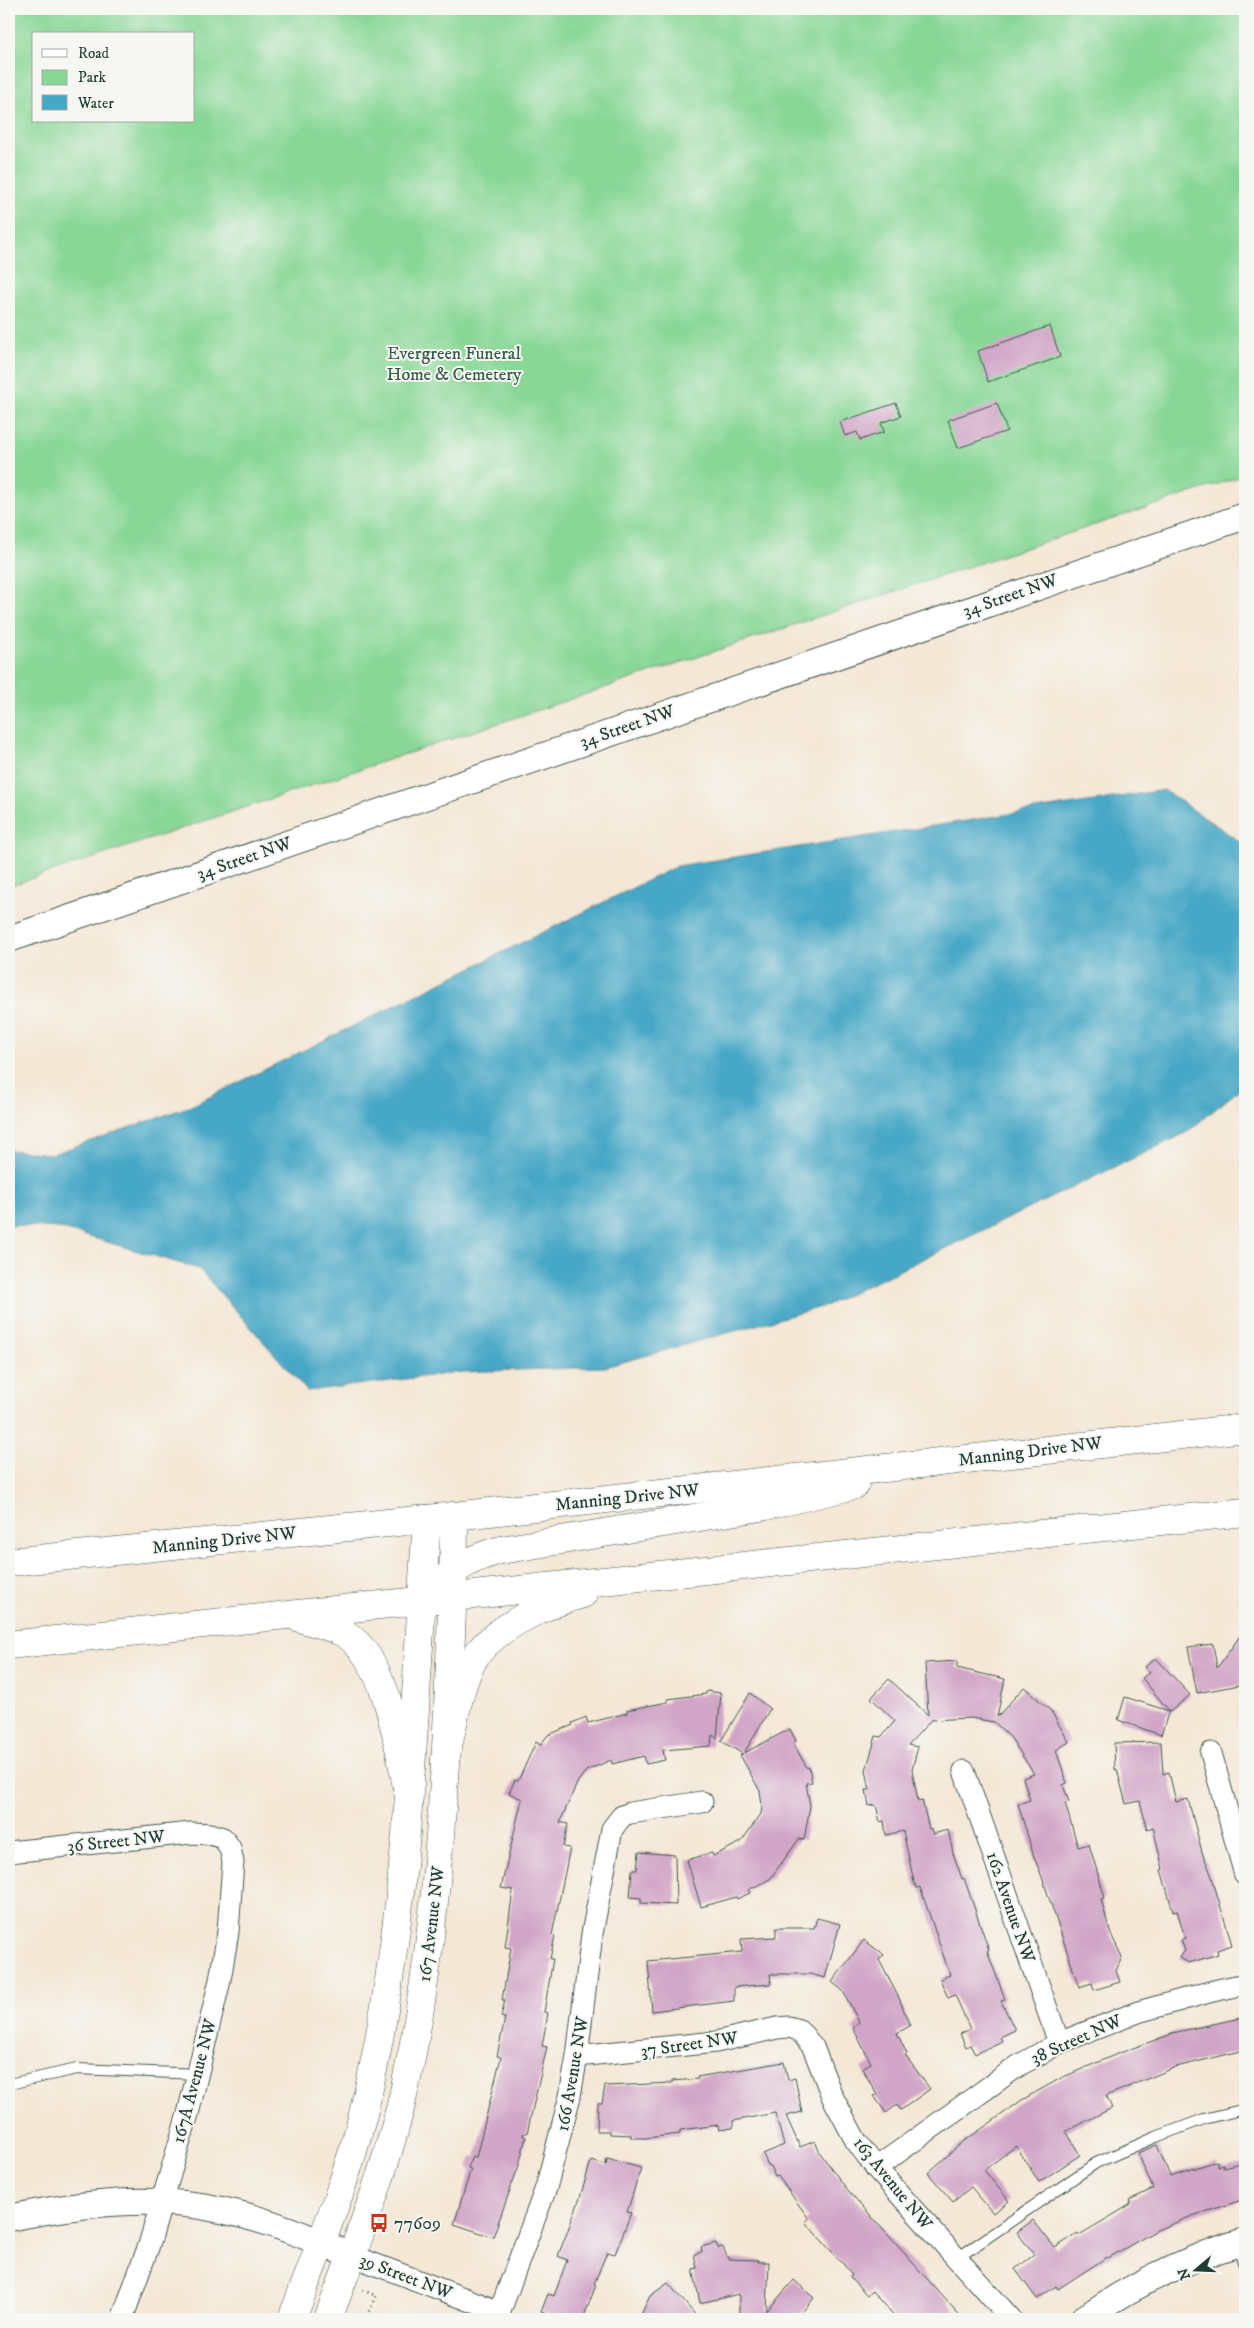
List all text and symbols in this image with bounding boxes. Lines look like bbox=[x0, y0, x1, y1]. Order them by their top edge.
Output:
legend bbox=[32, 32, 195, 122]
text: Road bbox=[78, 44, 110, 63]
text: Park bbox=[78, 68, 107, 87]
text: Water bbox=[77, 94, 114, 113]
park label: Evergreen Funeral Home & Cemetery bbox=[387, 343, 522, 386]
street label: 34 Street NW bbox=[960, 569, 1061, 622]
street label: 34 Street NW bbox=[577, 700, 678, 753]
street label: 34 Street NW bbox=[194, 832, 295, 885]
street label: Manning Drive NW bbox=[957, 1432, 1104, 1472]
street label: Manning Drive NW bbox=[554, 1479, 701, 1517]
street label: Manning Drive NW bbox=[151, 1522, 298, 1560]
street label: 36 Street NW bbox=[66, 1826, 166, 1858]
street label: 162 Avenue NW bbox=[981, 1849, 1039, 1966]
street label: 167 Avenue NW bbox=[414, 1865, 450, 1983]
street label: 38 Street NW bbox=[1028, 2010, 1126, 2070]
street label: 166 Avenue NW bbox=[552, 2015, 594, 2133]
street label: 167A Avenue NW bbox=[168, 2016, 222, 2146]
street label: 37 Street NW bbox=[639, 2027, 740, 2063]
street label: 163 Avenue NW bbox=[848, 2133, 937, 2235]
bus stop icon: 77609 bbox=[368, 2212, 390, 2234]
place label: 77609 bbox=[394, 2213, 441, 2235]
north arrow bbox=[1172, 2246, 1222, 2296]
street label: 39 Street NW bbox=[356, 2249, 455, 2305]
text: N bbox=[1174, 2265, 1195, 2282]

